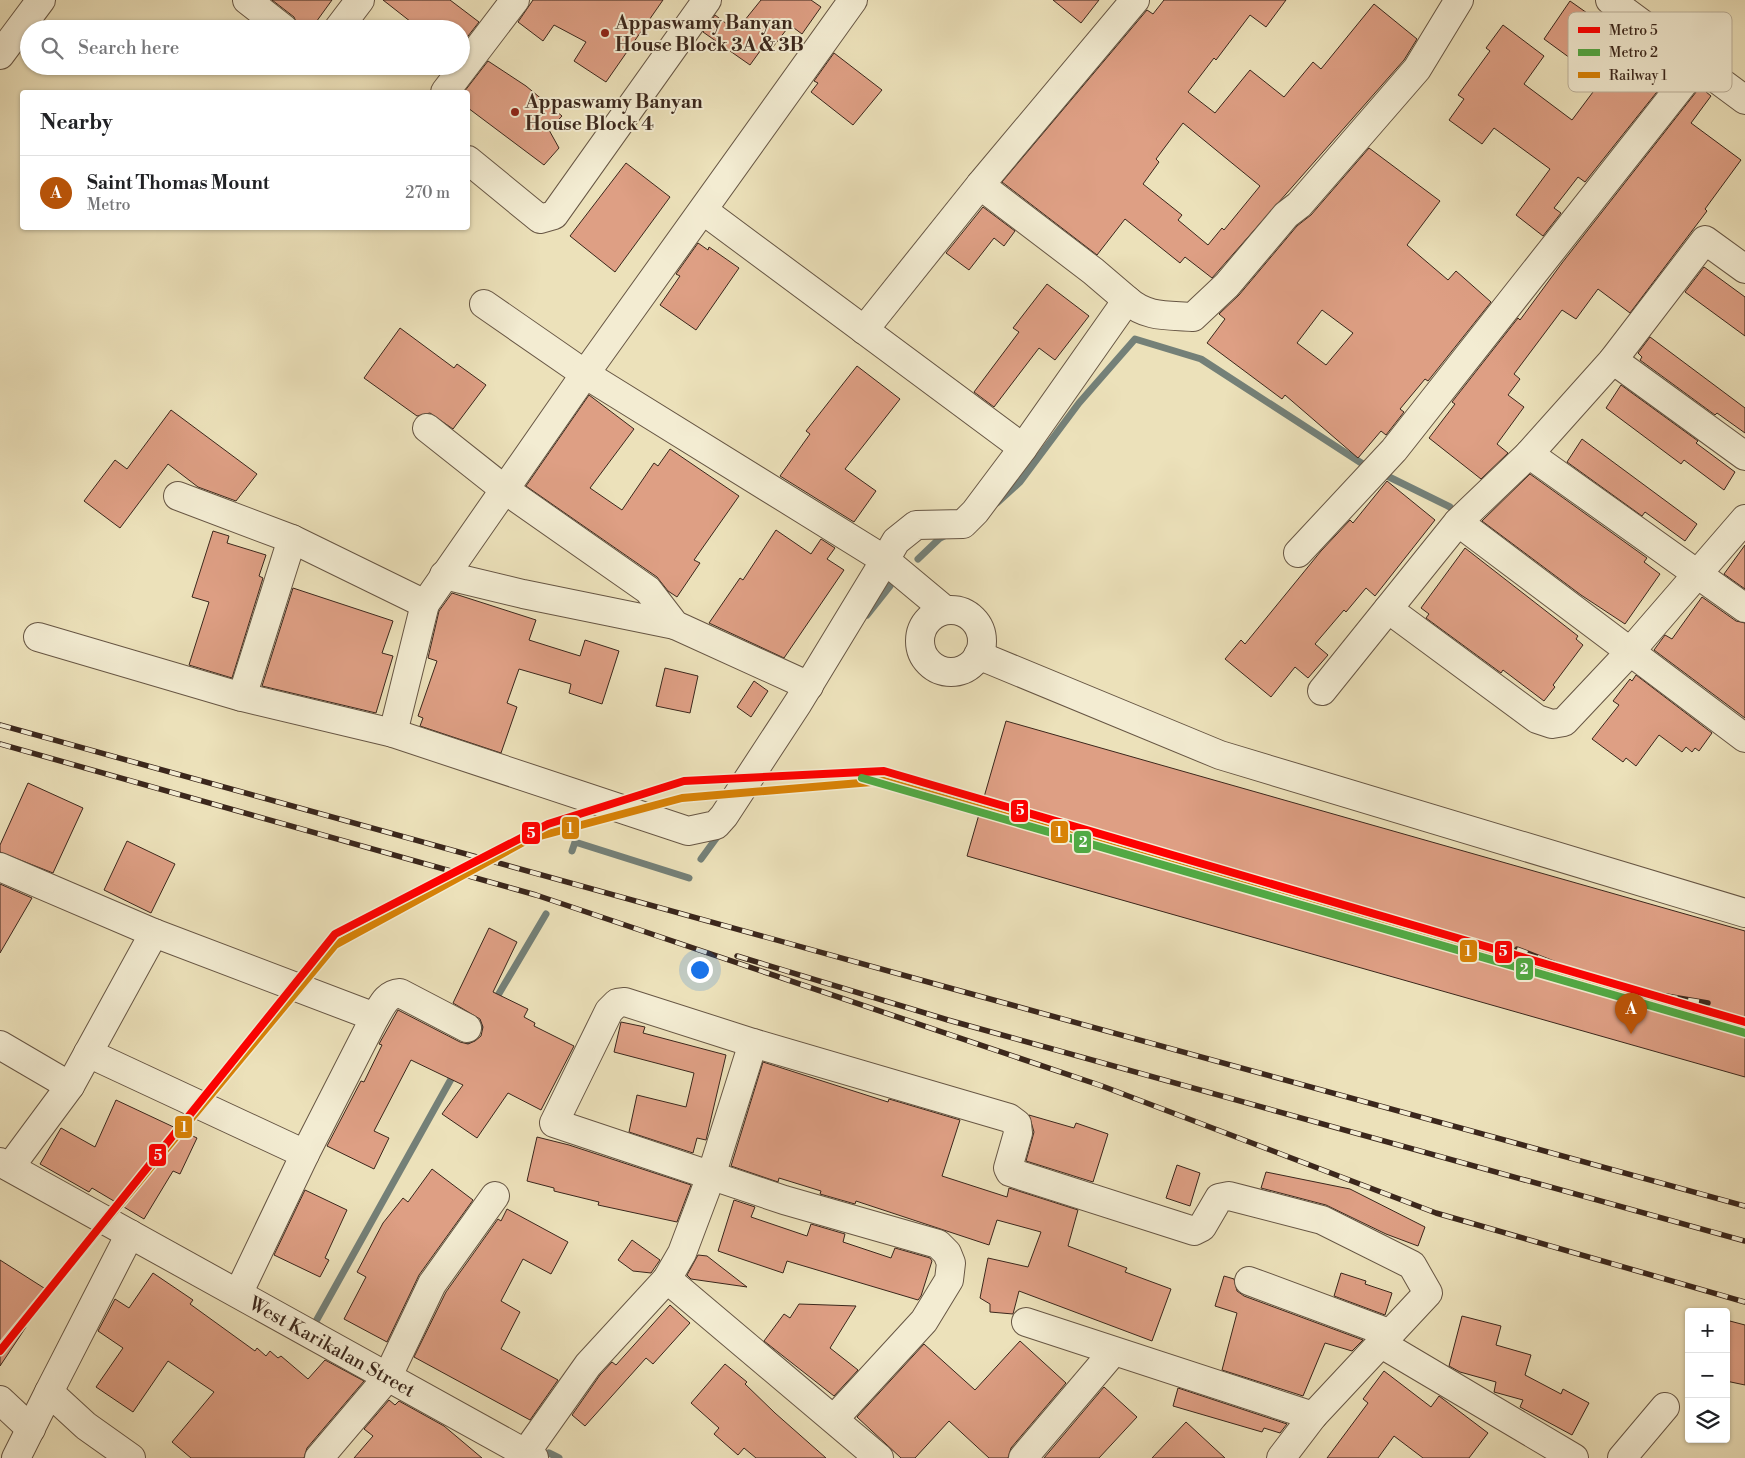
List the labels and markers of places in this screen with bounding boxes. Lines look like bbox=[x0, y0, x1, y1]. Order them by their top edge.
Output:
place label: Appaswamy Banyan House Block 3A & 3B bbox=[614, 11, 804, 57]
marker: Appaswamy Banyan House Block 3A & 3B bbox=[599, 27, 611, 39]
place label: Appaswamy Banyan House Block 4 bbox=[524, 90, 703, 136]
marker: Appaswamy Banyan House Block 4 bbox=[509, 106, 521, 118]
pin: A bbox=[1615, 993, 1647, 1034]

